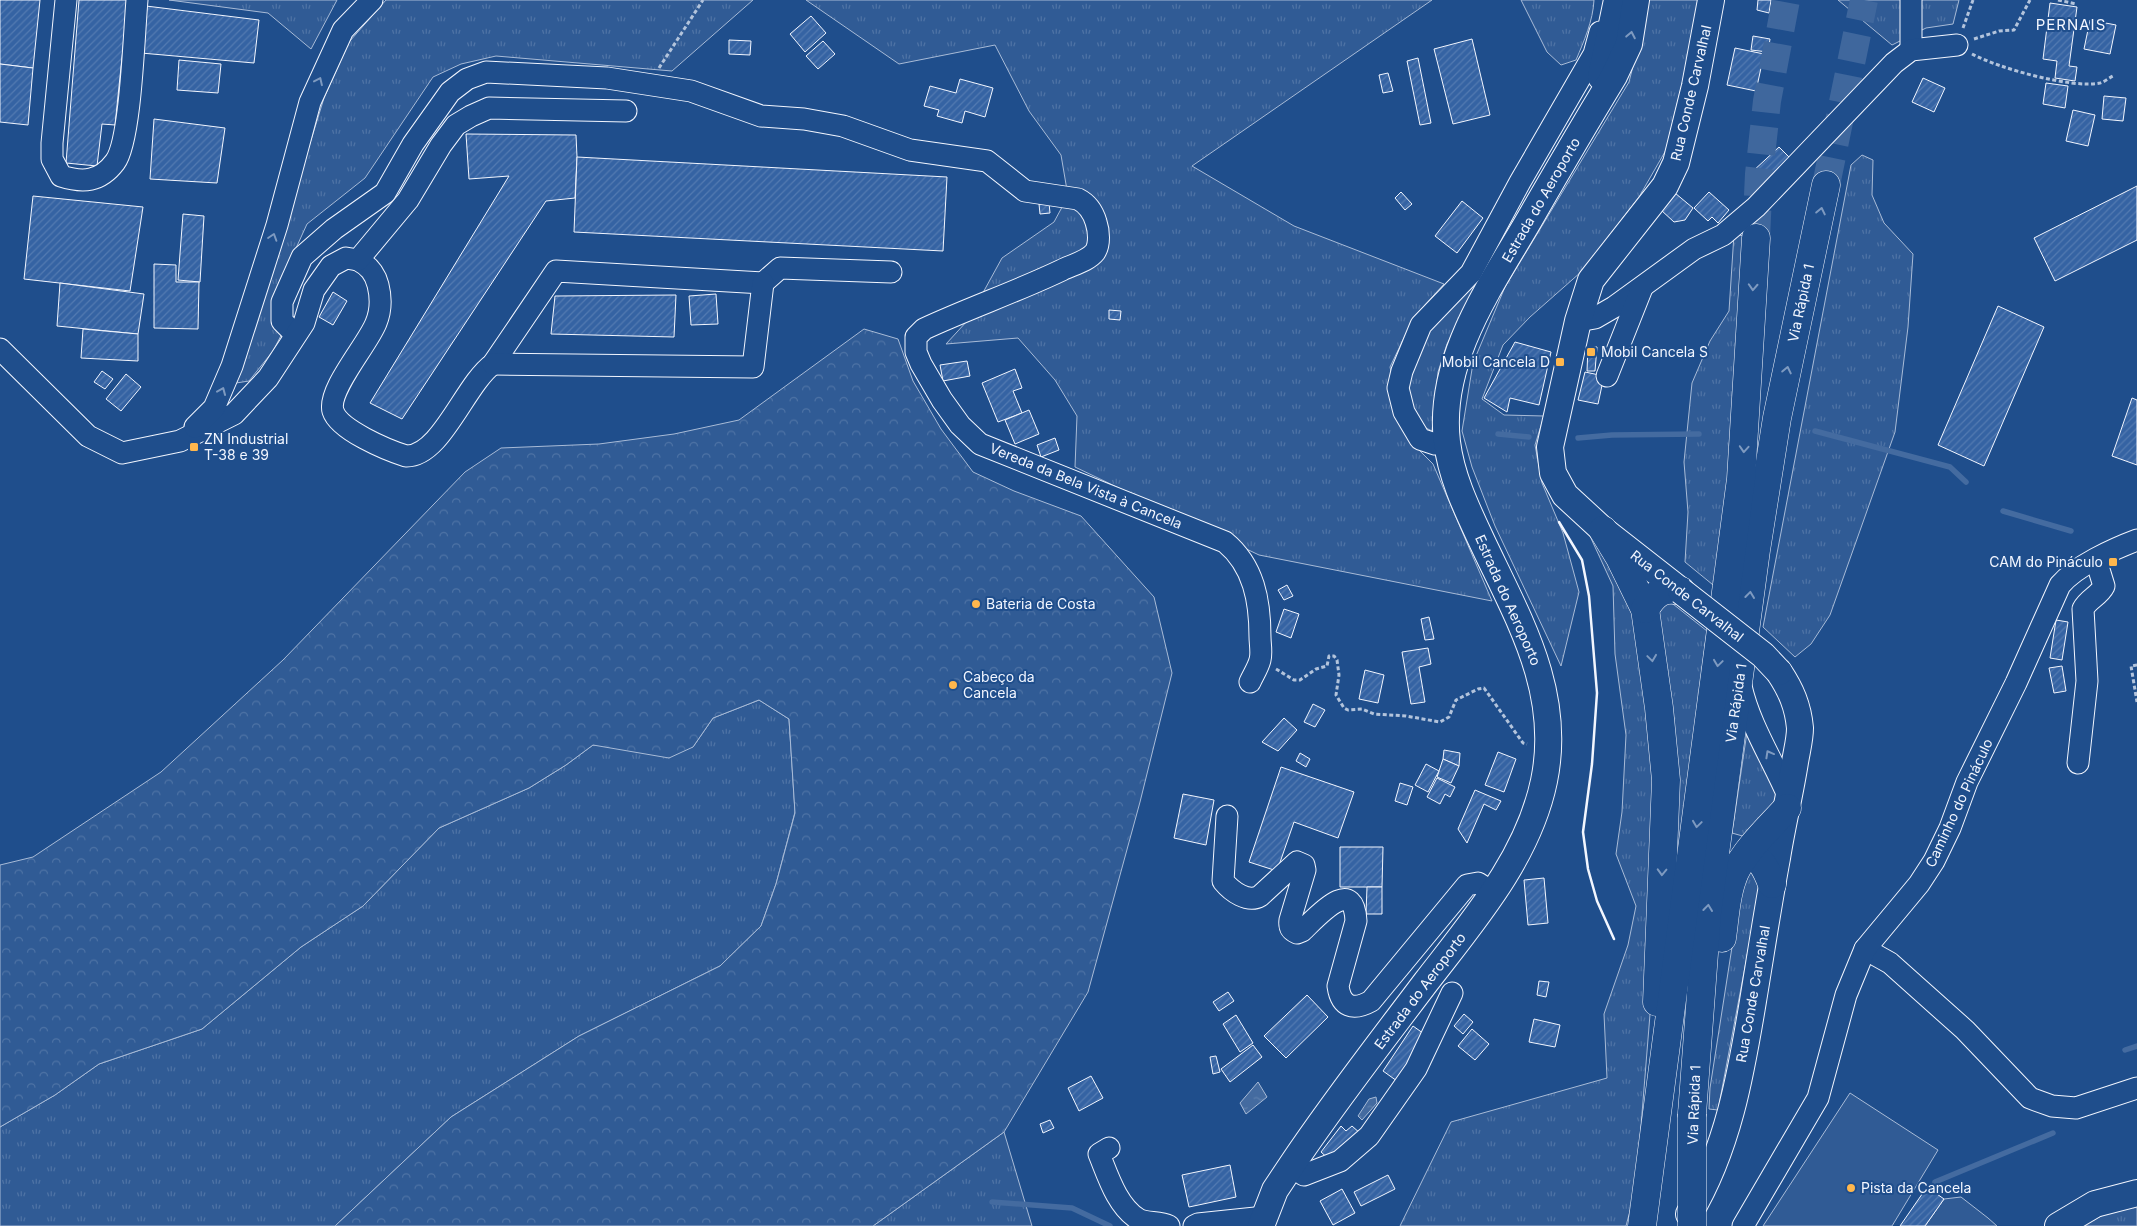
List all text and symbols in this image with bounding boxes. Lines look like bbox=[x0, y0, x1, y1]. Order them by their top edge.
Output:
district label: PERNAIS bbox=[2036, 15, 2106, 34]
street label: Rua Conde Carvalhal bbox=[1667, 23, 1714, 162]
one-way arrow bbox=[1625, 31, 1635, 40]
one-way arrow bbox=[313, 77, 324, 86]
street label: Estrada do Aeroporto bbox=[1498, 134, 1583, 265]
one-way arrow bbox=[1815, 207, 1826, 216]
one-way arrow bbox=[268, 233, 278, 241]
street label: Via Rápida 1 bbox=[1784, 262, 1817, 344]
one-way arrow bbox=[1748, 283, 1759, 291]
place label: Mobil Cancela S bbox=[1601, 343, 1708, 360]
marker: Mobil Cancela S bbox=[1585, 346, 1597, 358]
place label: Mobil Cancela D bbox=[1442, 353, 1550, 370]
marker: Mobil Cancela D bbox=[1554, 356, 1566, 368]
one-way arrow bbox=[1781, 366, 1792, 375]
one-way arrow bbox=[215, 387, 226, 396]
place label: ZN Industrial T-38 e 39 bbox=[204, 430, 288, 463]
street label: Vereda da Bela Vista à Cancela bbox=[987, 439, 1185, 532]
marker: ZN Industrial T-38 e 39 bbox=[188, 441, 200, 453]
one-way arrow bbox=[1738, 445, 1749, 453]
street label: Estrada do Aeroporto bbox=[1472, 532, 1545, 668]
street label: Rua Conde Carvalhal bbox=[1627, 546, 1747, 645]
place label: CAM do Pináculo bbox=[1989, 553, 2103, 570]
marker: CAM do Pináculo bbox=[2107, 556, 2119, 568]
one-way arrow bbox=[1744, 591, 1755, 599]
place label: Bateria de Costa bbox=[986, 595, 1096, 612]
marker: Bateria de Costa bbox=[970, 598, 982, 610]
one-way arrow bbox=[1647, 653, 1657, 662]
one-way arrow bbox=[1714, 658, 1724, 667]
street label: Via Rápida 1 bbox=[1722, 662, 1749, 744]
place label: Cabeço da Cancela bbox=[963, 668, 1035, 701]
marker: Cabeço da Cancela bbox=[947, 679, 959, 691]
street label: Caminho do Pináculo bbox=[1921, 736, 1996, 870]
one-way arrow bbox=[1765, 750, 1775, 759]
one-way arrow bbox=[1692, 820, 1703, 828]
one-way arrow bbox=[1657, 868, 1668, 876]
one-way arrow bbox=[1702, 904, 1713, 912]
street label: Rua Conde Carvalhal bbox=[1732, 924, 1773, 1064]
street label: Estrada do Aeroporto bbox=[1370, 929, 1469, 1052]
street label: Via Rápida 1 bbox=[1684, 1065, 1703, 1145]
place label: Pista da Cancela bbox=[1861, 1179, 1971, 1196]
marker: Pista da Cancela bbox=[1845, 1182, 1857, 1194]

